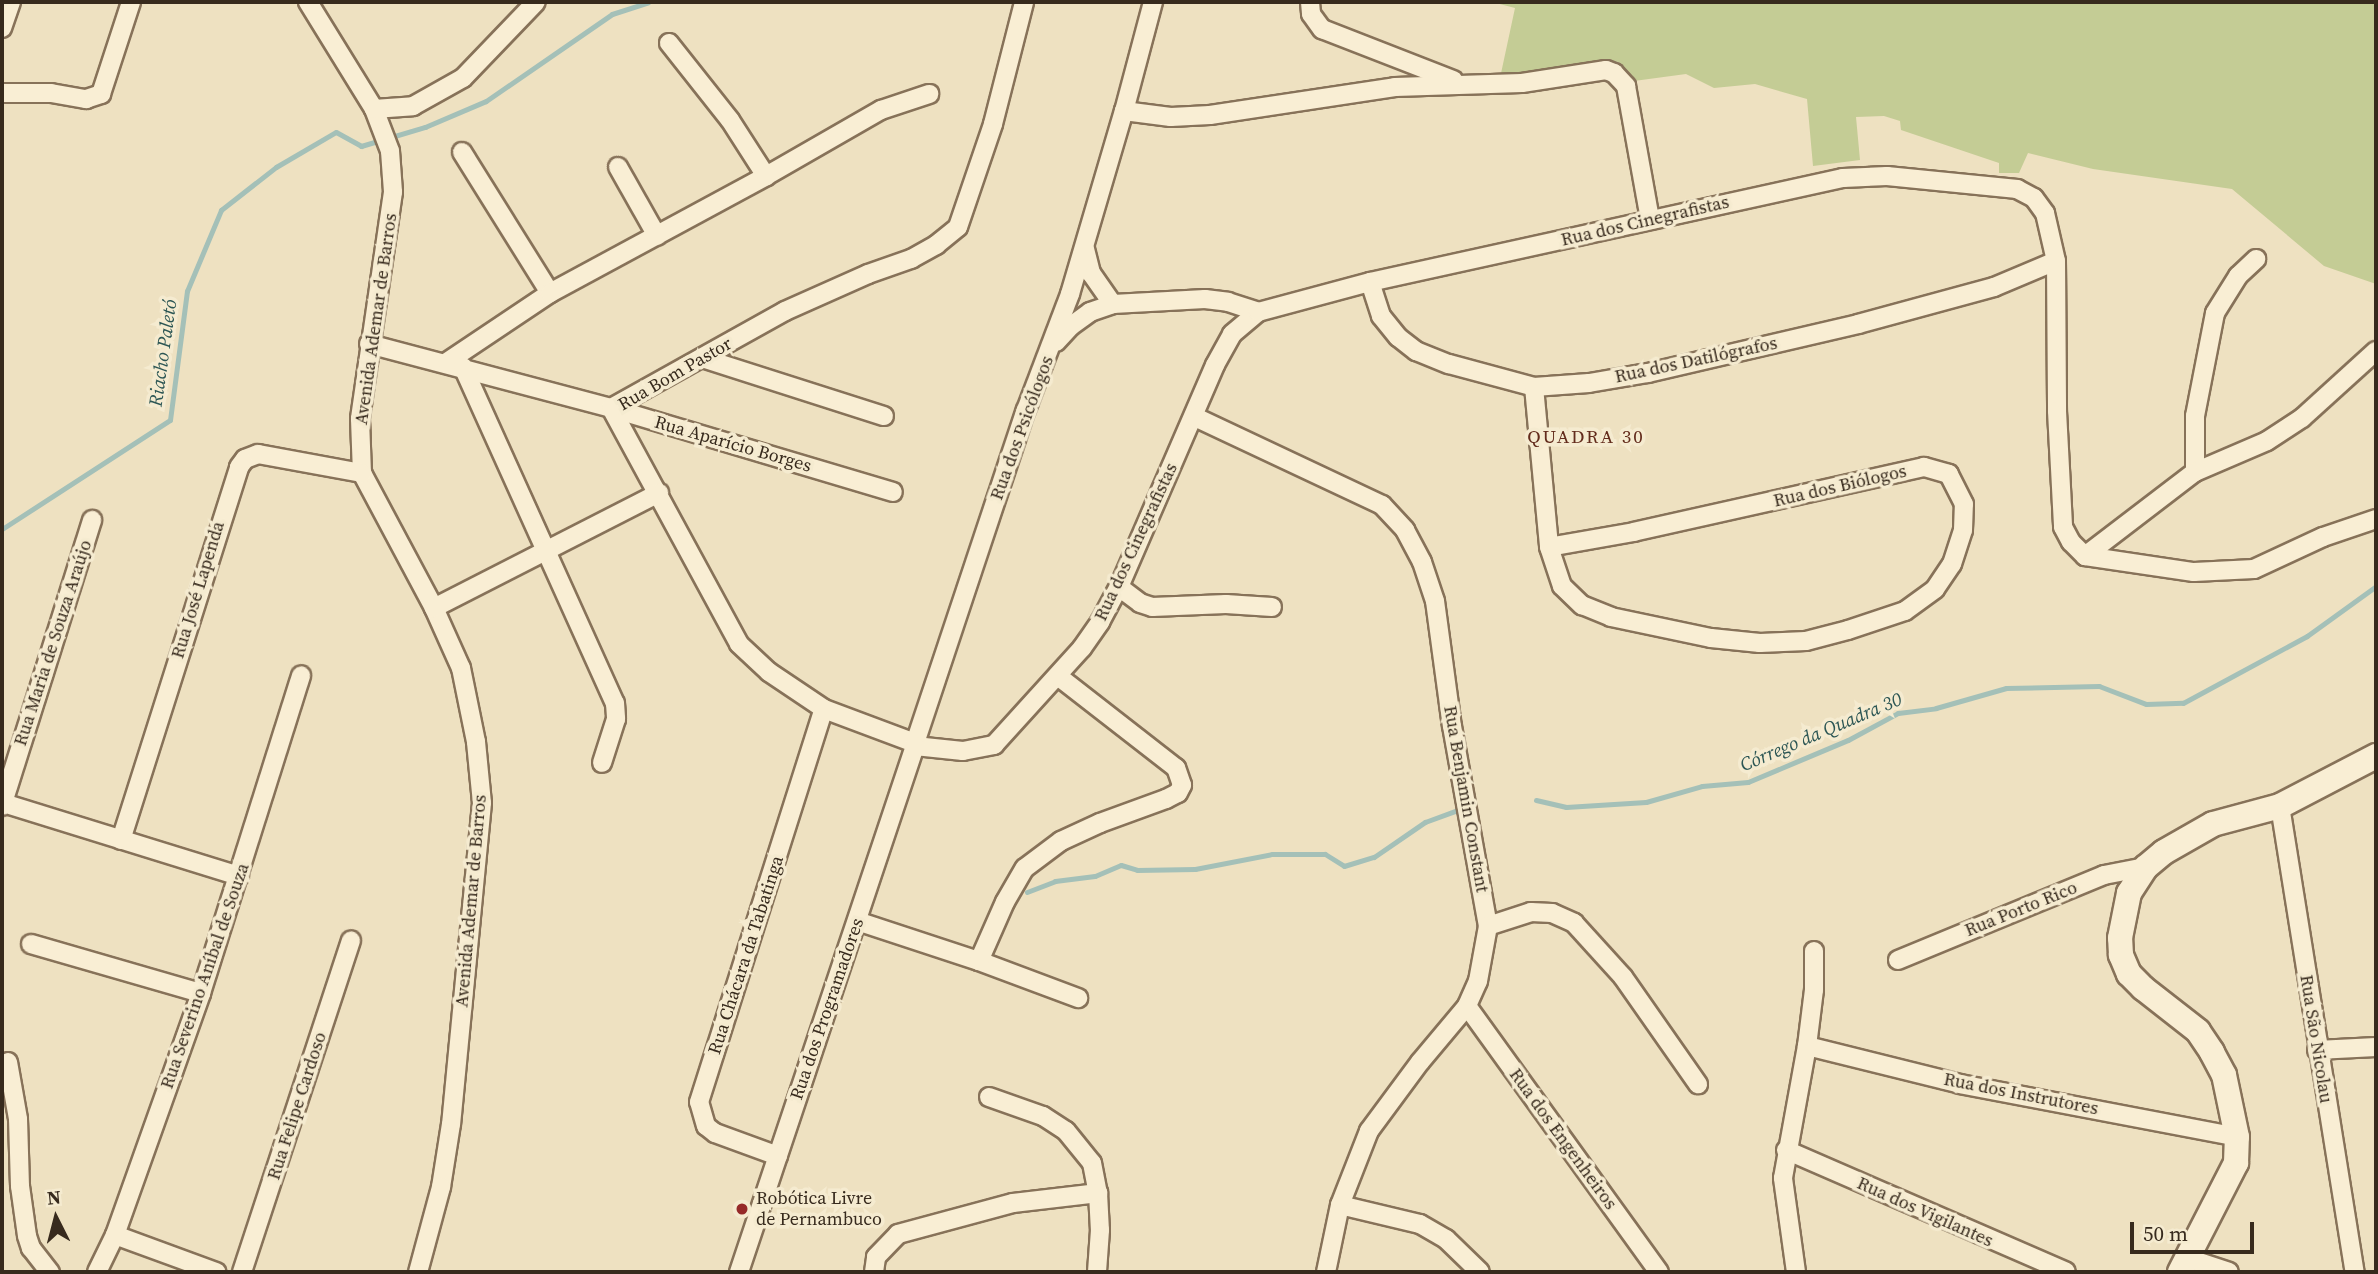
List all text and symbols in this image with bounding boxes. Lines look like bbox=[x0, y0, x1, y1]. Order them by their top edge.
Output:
street label: Rua dos Cinegrafistas bbox=[1559, 191, 1731, 251]
street label: Avenida Ademar de Barros bbox=[350, 212, 402, 426]
water label: Riacho Paletó bbox=[144, 298, 182, 408]
street label: Rua dos Datilógrafos bbox=[1613, 332, 1779, 388]
street label: Rua Bom Pastor bbox=[614, 333, 736, 415]
street label: Rua dos Psicólogos bbox=[986, 353, 1058, 503]
street label: Rua Aparício Borges bbox=[652, 411, 814, 477]
district label: QUADRA 30 bbox=[1528, 426, 1644, 448]
street label: Rua dos Cinegrafistas bbox=[1090, 460, 1182, 624]
street label: Rua dos Biólogos bbox=[1771, 460, 1909, 512]
street label: Rua José Lapenda bbox=[167, 519, 229, 661]
street label: Rua Maria de Souza Araújo bbox=[10, 537, 96, 749]
water label: Córrego da Quadra 30 bbox=[1737, 688, 1905, 776]
street label: Rua Benjamin Constant bbox=[1439, 704, 1493, 894]
street label: Avenida Ademar de Barros bbox=[451, 794, 491, 1008]
street label: Rua Chácara da Tabatinga bbox=[704, 853, 788, 1057]
street label: Rua Severino Aníbal de Souza bbox=[156, 860, 254, 1092]
street label: Rua Porto Rico bbox=[1962, 877, 2080, 941]
street label: Rua dos Programadores bbox=[786, 915, 868, 1103]
street label: Rua São Nicolau bbox=[2295, 973, 2337, 1105]
street label: Rua Felipe Cardoso bbox=[263, 1029, 331, 1183]
street label: Rua dos Engenheiros bbox=[1505, 1064, 1621, 1214]
street label: Rua dos Instrutores bbox=[1942, 1068, 2100, 1120]
street label: Rua dos Vigilantes bbox=[1853, 1172, 1997, 1252]
north arrow bbox=[21, 1183, 91, 1253]
text: N bbox=[46, 1183, 62, 1211]
place label: Robótica Livre de Pernambuco bbox=[756, 1188, 882, 1230]
marker: Robótica Livre de Pernambuco bbox=[734, 1201, 750, 1217]
scale bar bbox=[2133, 1208, 2257, 1252]
text: 50 m bbox=[2143, 1219, 2188, 1248]

